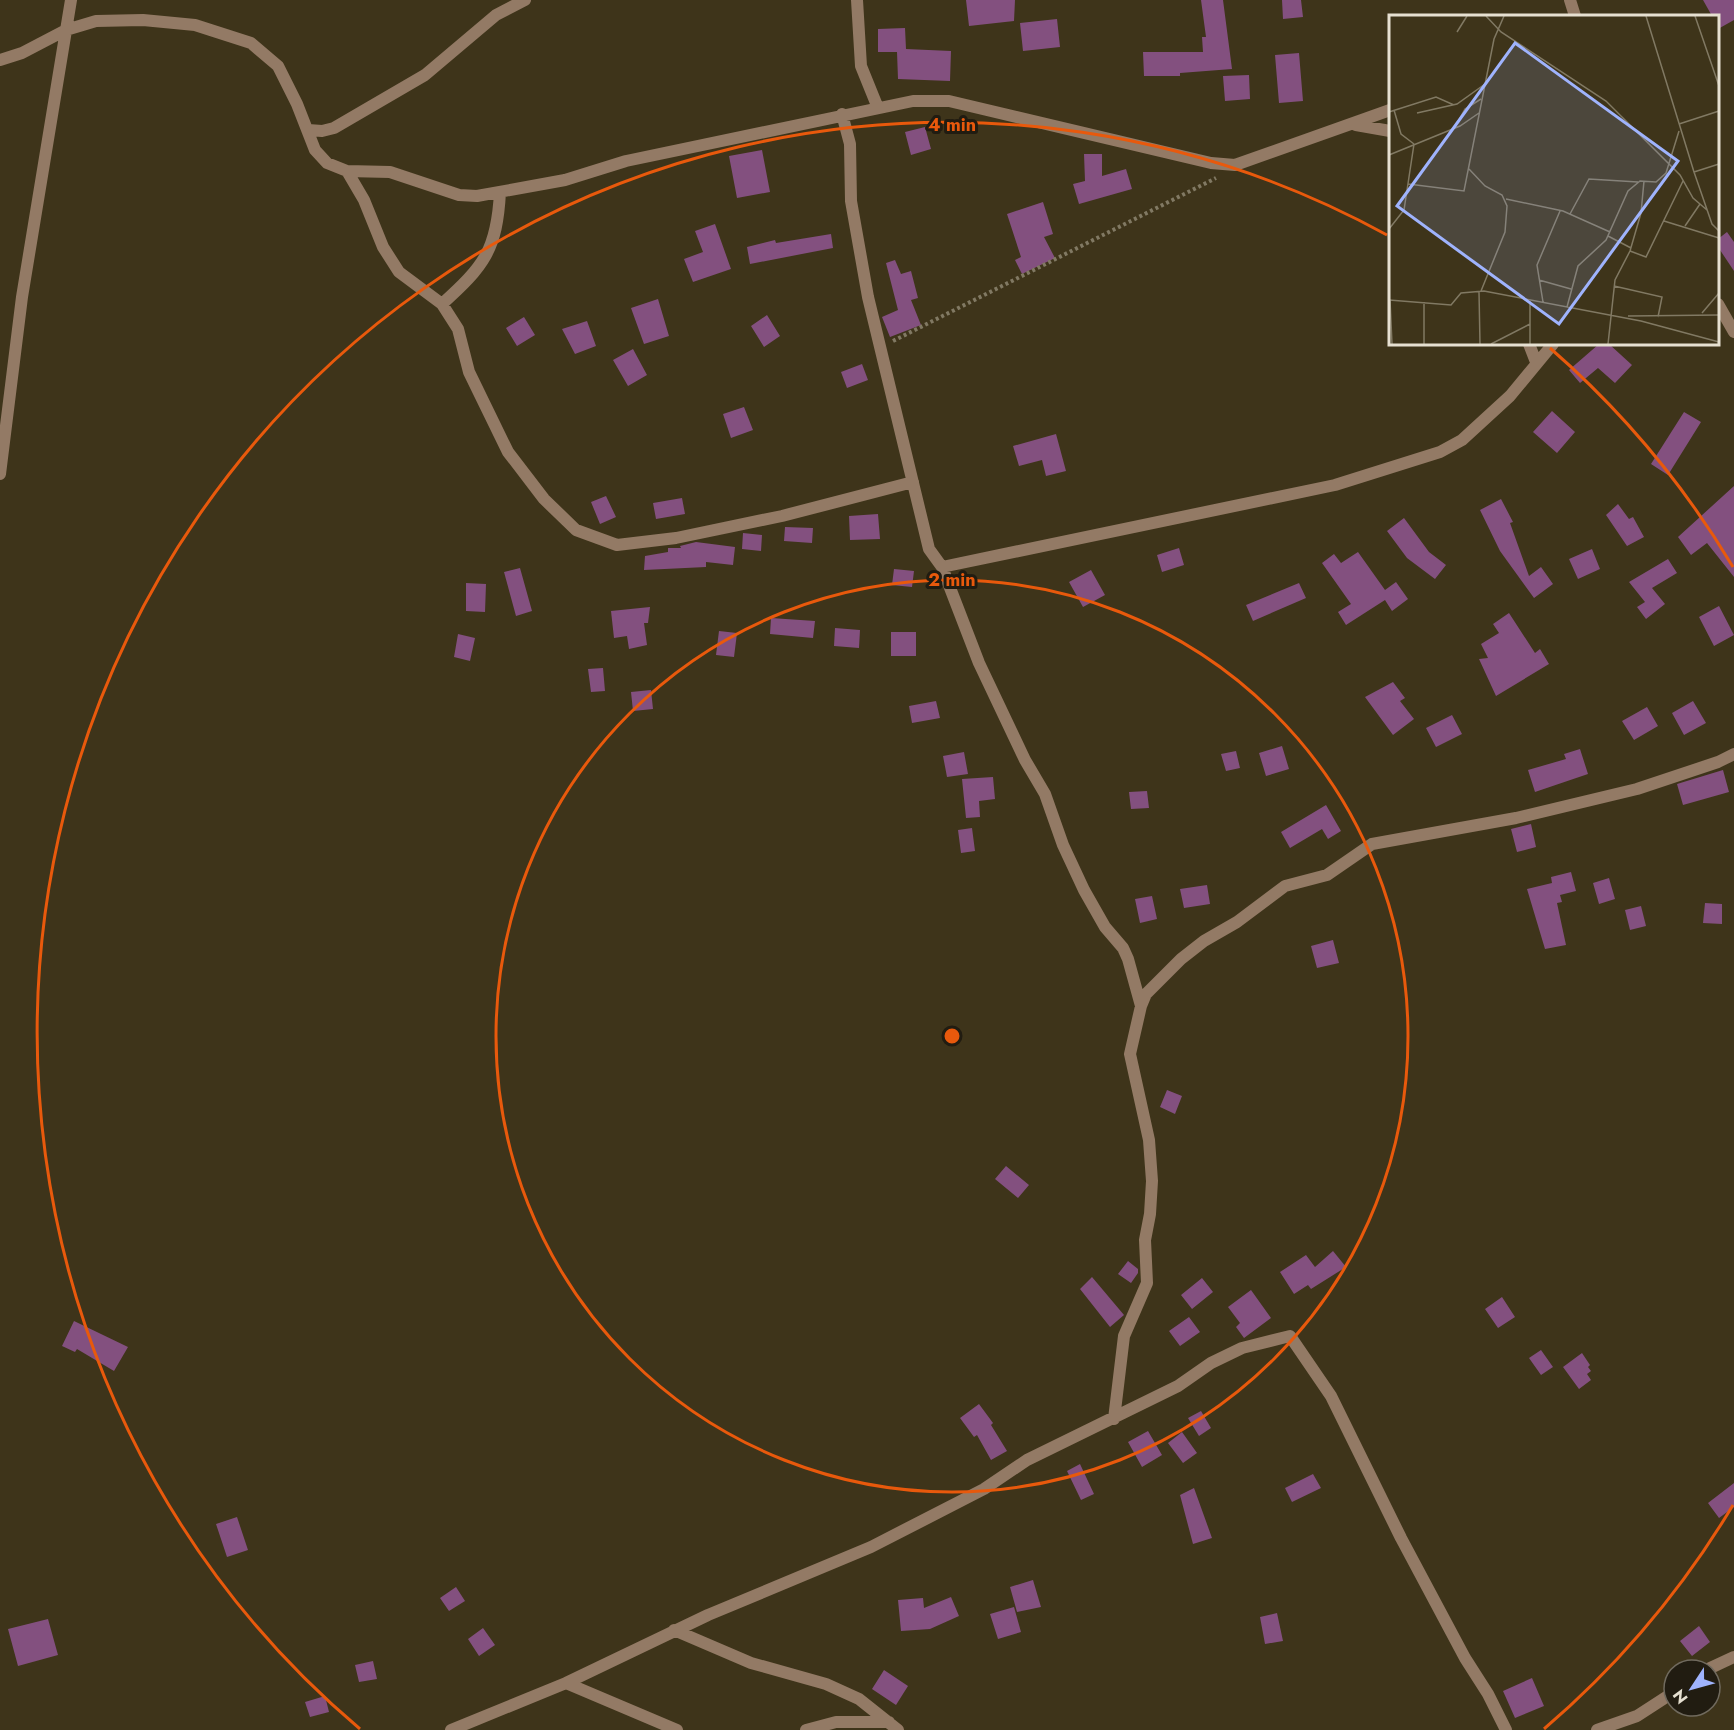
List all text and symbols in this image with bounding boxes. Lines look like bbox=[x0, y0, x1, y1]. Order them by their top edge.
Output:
inset map bbox=[1389, 15, 1719, 345]
text: 4 min bbox=[928, 112, 976, 138]
text: 2 min bbox=[928, 567, 976, 593]
centre of rings bbox=[942, 1026, 962, 1046]
north arrow bbox=[1662, 1658, 1722, 1718]
text: N bbox=[1667, 1685, 1693, 1708]

